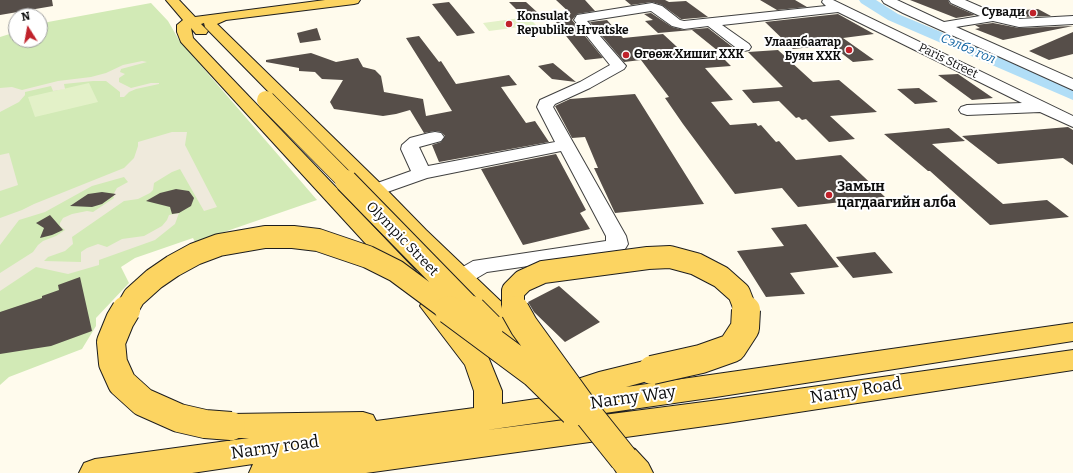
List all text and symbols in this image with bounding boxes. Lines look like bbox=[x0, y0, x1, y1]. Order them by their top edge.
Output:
place label: Сувади bbox=[981, 6, 1025, 20]
north arrow bbox=[8, 8, 48, 48]
marker: Сувади bbox=[1028, 8, 1038, 18]
text: N bbox=[20, 10, 31, 24]
place label: Konsulat Republike Hrvatske bbox=[517, 10, 629, 38]
marker: Konsulat Republike Hrvatske bbox=[504, 19, 514, 29]
water label: Сэлбэ гол bbox=[938, 30, 998, 68]
place label: Улаанбаатар Буян ХХК bbox=[764, 36, 841, 64]
street label: Paris Street bbox=[916, 40, 980, 82]
marker: Улаанбаатар Буян ХХК bbox=[844, 45, 854, 55]
place label: Өгөөж Хишиг ХХК bbox=[634, 48, 744, 62]
marker: Өгөөж Хишиг ХХК bbox=[621, 50, 631, 60]
place label: Замын цагдаагийн алба bbox=[837, 179, 956, 212]
marker: Замын цагдаагийн алба bbox=[824, 190, 834, 200]
street label: Olympic Street bbox=[362, 198, 442, 280]
street label: Narny Road bbox=[809, 374, 903, 408]
street label: Narny Way bbox=[589, 382, 677, 414]
street label: Narny road bbox=[230, 432, 320, 464]

